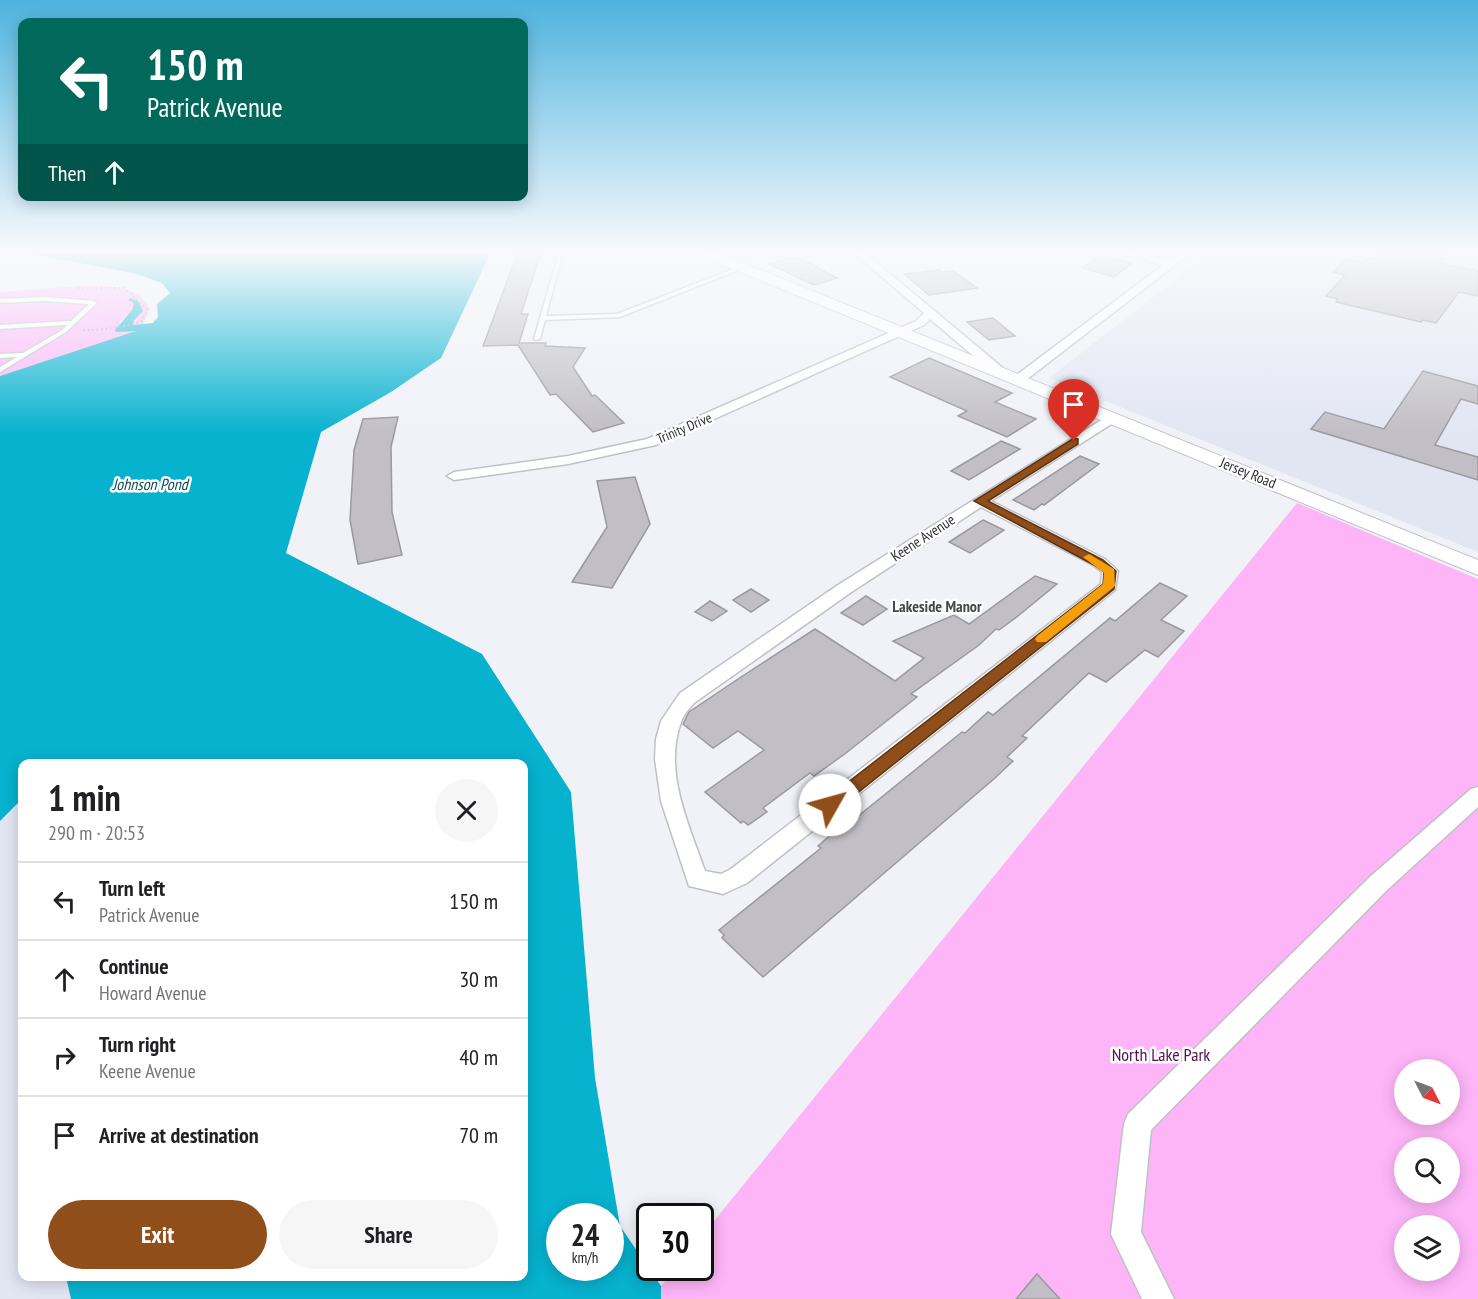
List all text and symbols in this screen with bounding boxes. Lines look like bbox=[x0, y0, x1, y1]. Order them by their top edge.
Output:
text: 150 m bbox=[147, 37, 244, 92]
icon: left bbox=[48, 42, 126, 120]
text: Patrick Avenue bbox=[147, 90, 283, 124]
icon: ahead bbox=[98, 156, 131, 189]
text: Then bbox=[48, 159, 86, 187]
pin bbox=[1048, 379, 1099, 441]
icon: arrive bbox=[1057, 388, 1090, 421]
street label: Trinity Drive bbox=[654, 408, 714, 448]
street label: Jersey Road bbox=[1216, 452, 1279, 492]
water label: Johnson Pond bbox=[111, 474, 190, 494]
street label: Keene Avenue bbox=[887, 510, 958, 565]
district label: Lakeside Manor bbox=[892, 596, 982, 616]
position arrow bbox=[798, 773, 862, 837]
text: 1 min bbox=[48, 774, 121, 821]
button: close bbox=[435, 779, 498, 842]
text: 290 m · 20:53 bbox=[48, 820, 145, 846]
text: Turn left bbox=[99, 874, 165, 902]
icon: left bbox=[48, 885, 81, 918]
text: 150 m bbox=[449, 887, 498, 915]
text: Patrick Avenue bbox=[99, 902, 199, 928]
text: Continue bbox=[99, 952, 169, 980]
icon: ahead bbox=[48, 963, 81, 996]
text: 30 m bbox=[459, 965, 498, 993]
text: Howard Avenue bbox=[99, 980, 206, 1006]
text: Turn right bbox=[99, 1030, 176, 1058]
icon: right bbox=[48, 1041, 81, 1074]
text: 40 m bbox=[459, 1043, 498, 1071]
park label: North Lake Park bbox=[1112, 1043, 1210, 1066]
text: Keene Avenue bbox=[99, 1058, 196, 1084]
north arrow bbox=[1394, 1059, 1460, 1125]
map controls bbox=[1394, 1059, 1460, 1281]
icon: arrive bbox=[48, 1119, 81, 1152]
text: Arrive at destination bbox=[99, 1121, 259, 1149]
text: 70 m bbox=[459, 1121, 498, 1149]
button: search bbox=[1394, 1137, 1460, 1203]
button: Exit bbox=[48, 1200, 267, 1269]
button: Share bbox=[279, 1200, 498, 1269]
speed limit sign: 30 bbox=[636, 1203, 714, 1281]
text: 24 bbox=[571, 1215, 599, 1254]
button: layers bbox=[1394, 1215, 1460, 1281]
text: km/h bbox=[572, 1248, 598, 1267]

